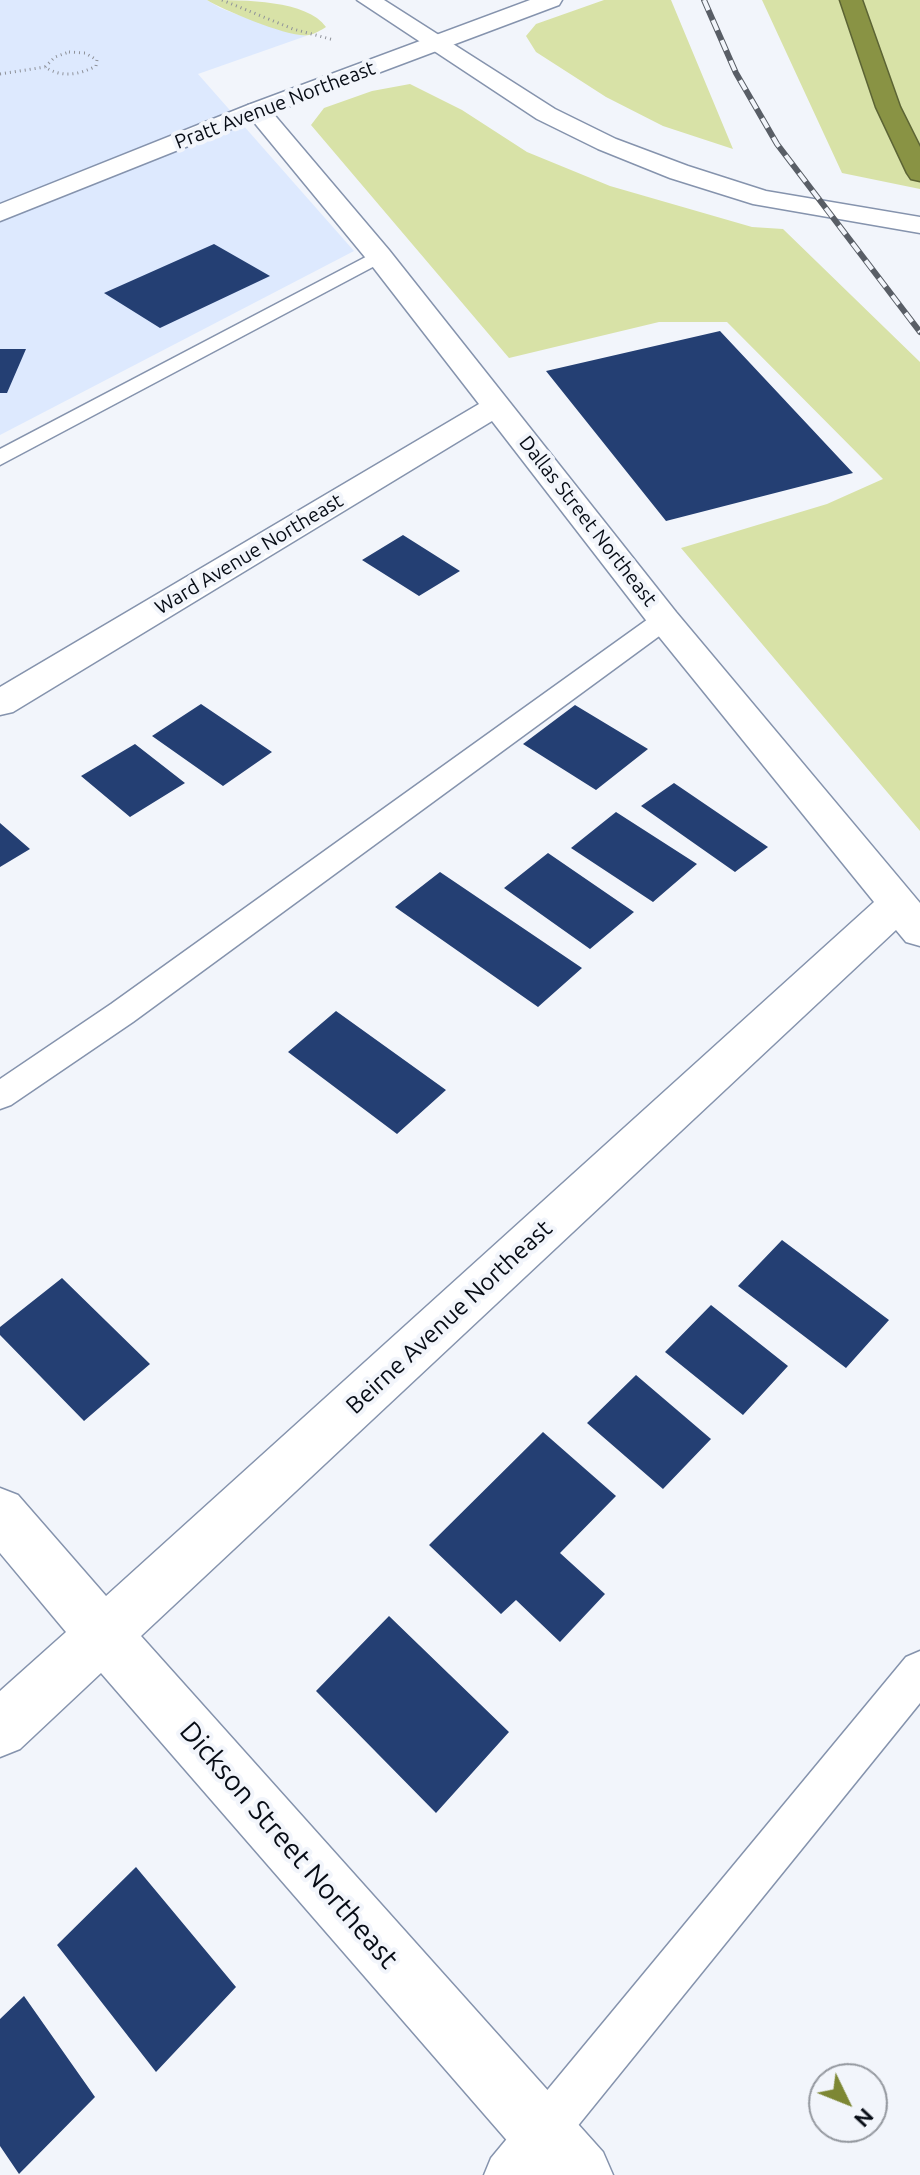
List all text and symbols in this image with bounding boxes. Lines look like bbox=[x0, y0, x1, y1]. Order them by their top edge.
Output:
street label: Pratt Avenue Northeast bbox=[171, 56, 379, 154]
street label: Dallas Street Northeast bbox=[514, 431, 662, 611]
street label: Ward Avenue Northeast bbox=[151, 488, 347, 620]
street label: Beirne Avenue Northeast bbox=[340, 1214, 558, 1420]
street label: Dickson Street Northeast bbox=[173, 1715, 405, 1975]
north arrow bbox=[808, 2063, 888, 2143]
text: N bbox=[850, 2104, 879, 2133]

